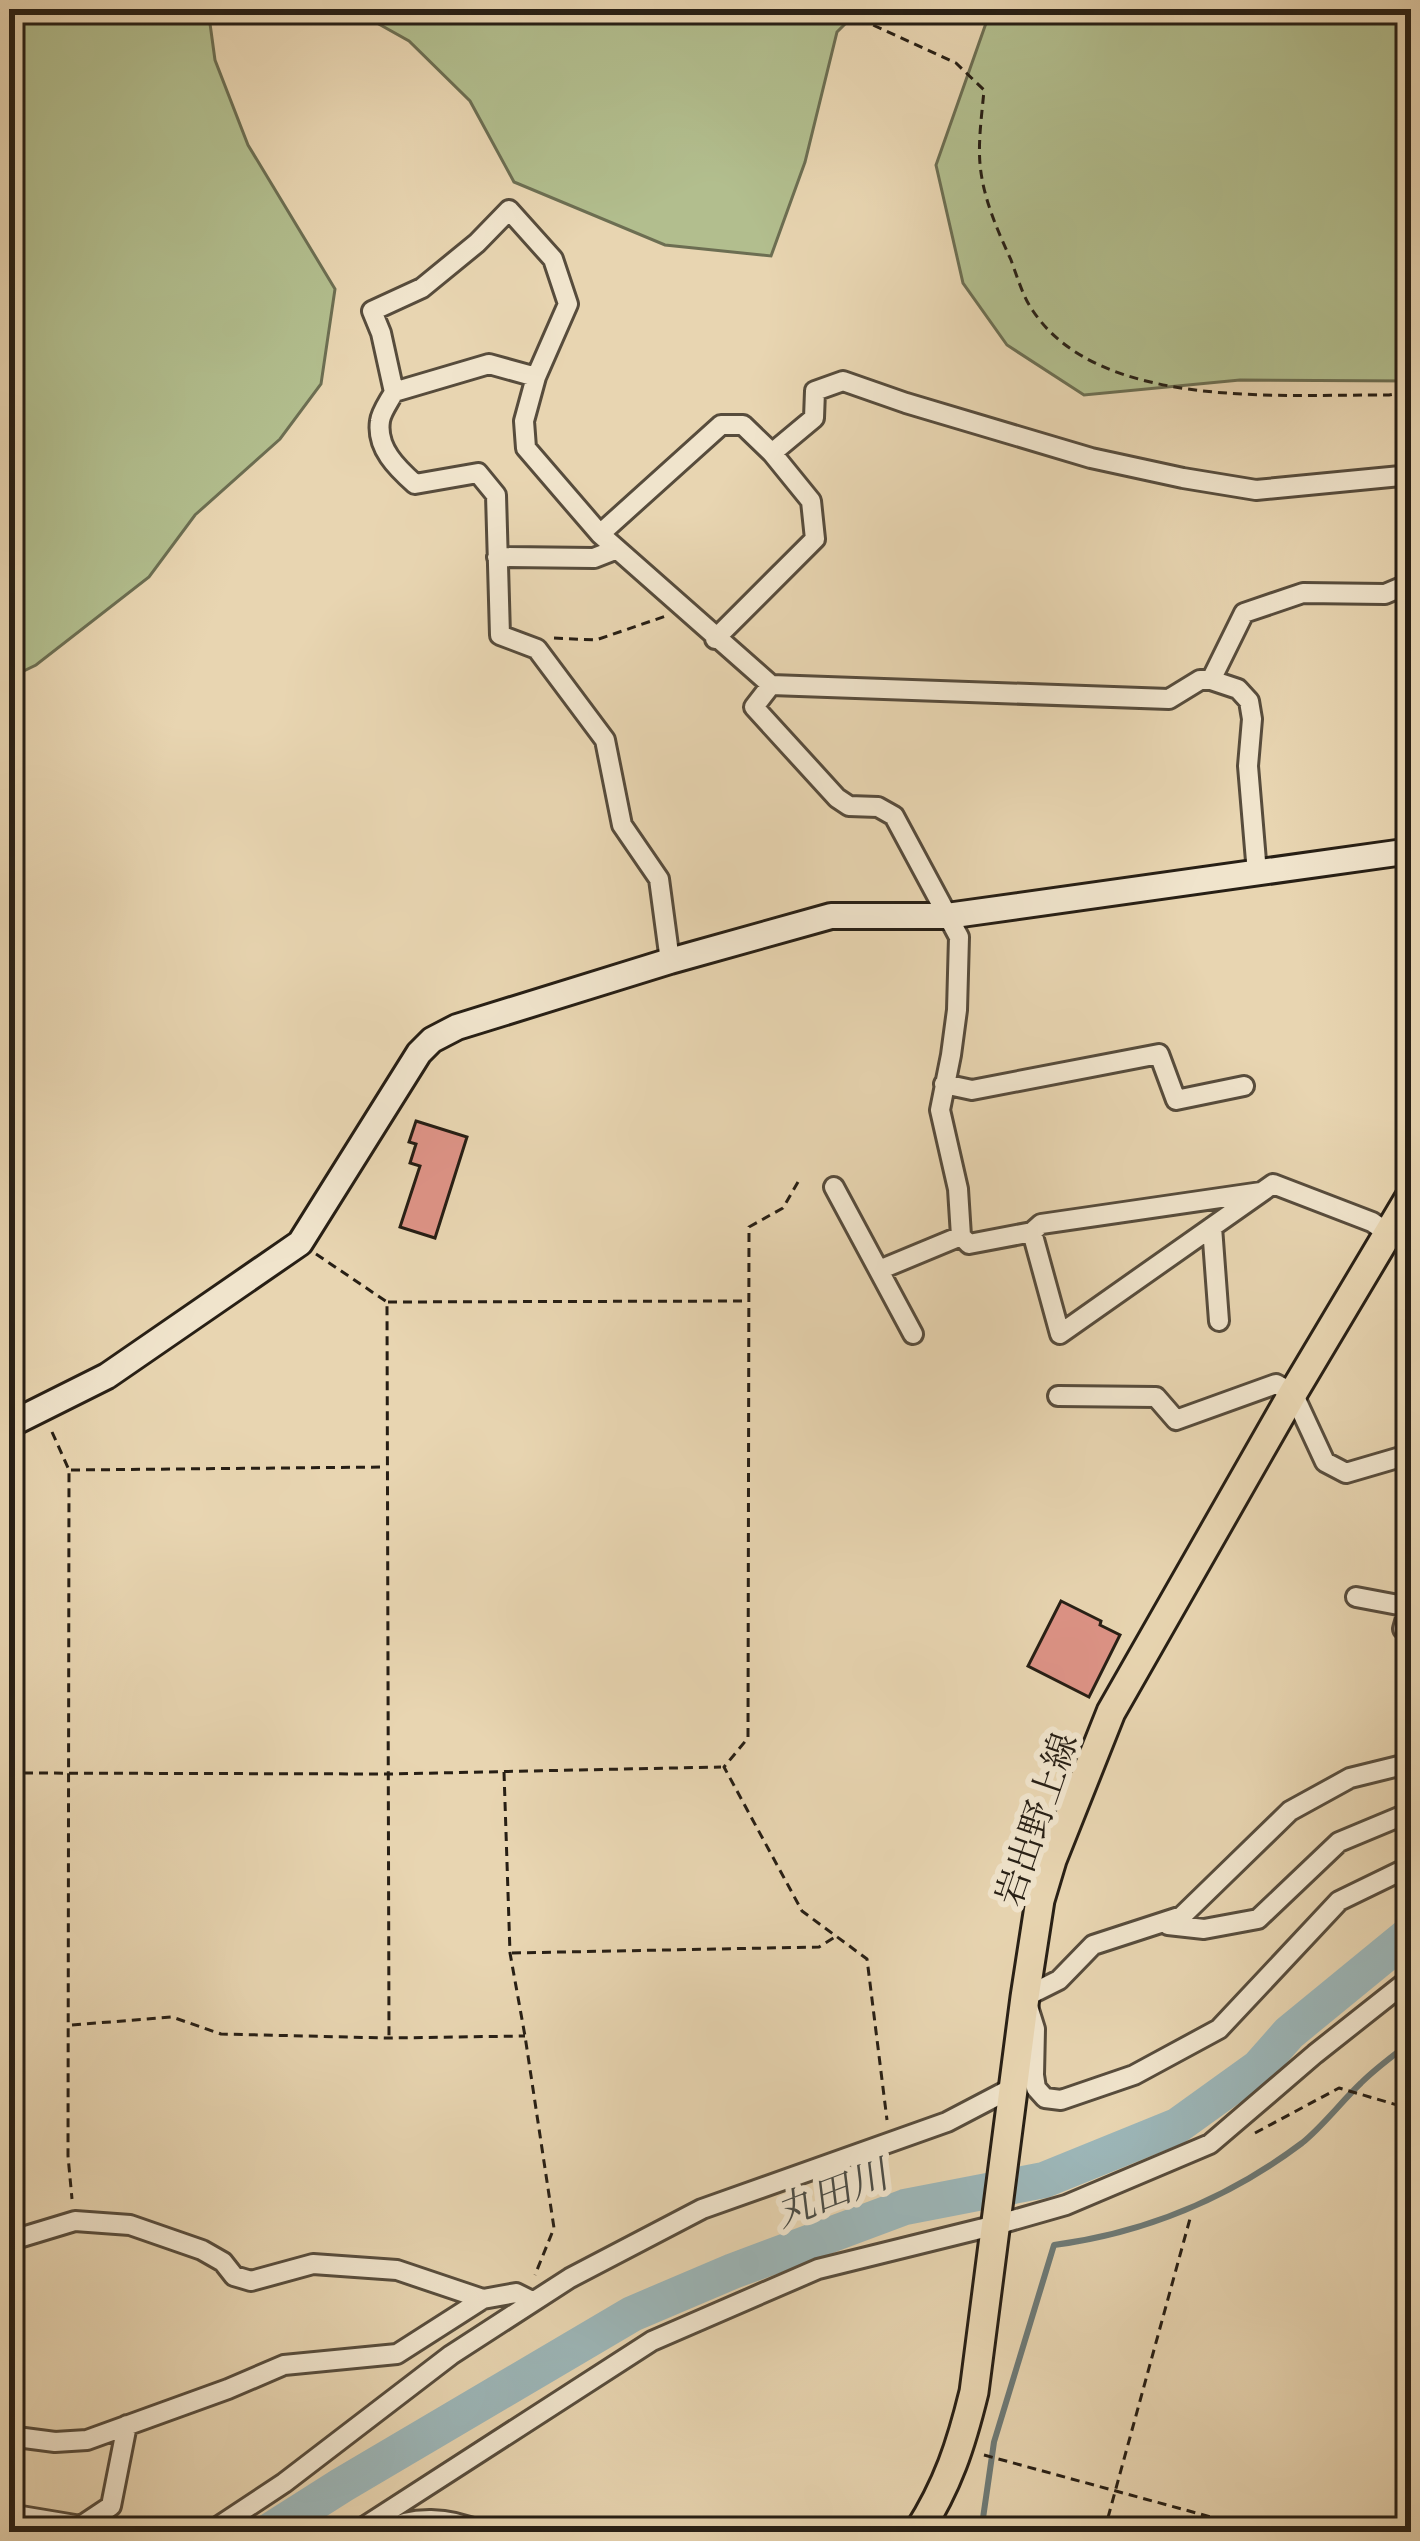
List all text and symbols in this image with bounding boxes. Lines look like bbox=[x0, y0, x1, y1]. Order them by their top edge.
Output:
street label: 岩出野上線 bbox=[988, 1727, 1089, 1912]
water label: 丸田川 bbox=[768, 2150, 899, 2239]

